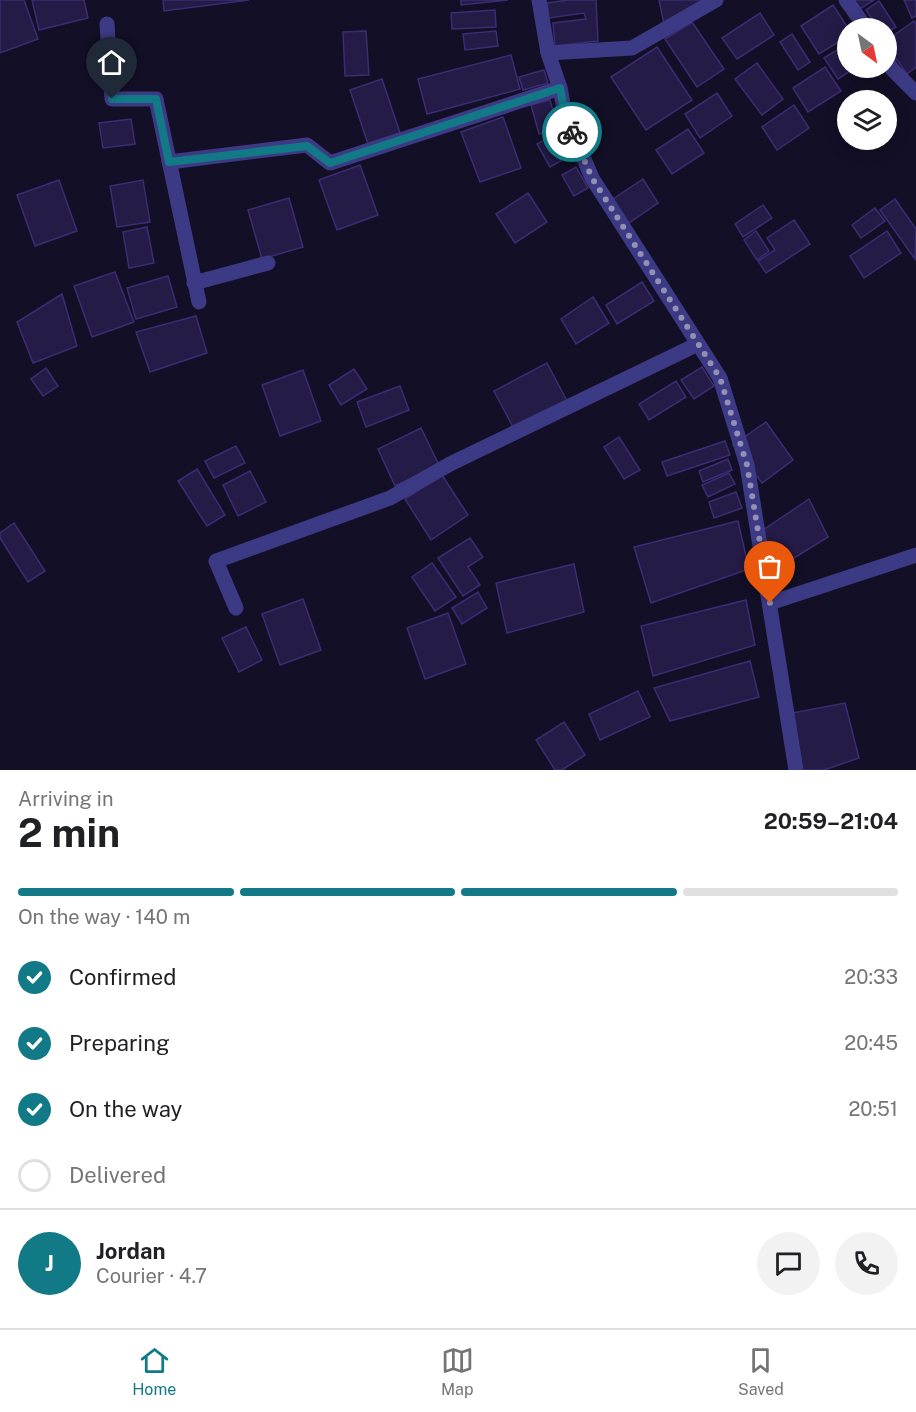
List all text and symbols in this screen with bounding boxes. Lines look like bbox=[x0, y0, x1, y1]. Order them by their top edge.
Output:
north arrow bbox=[837, 18, 897, 78]
map controls bbox=[837, 18, 897, 150]
pin bbox=[86, 37, 137, 99]
icon: home bbox=[95, 46, 128, 79]
button: layers bbox=[837, 90, 897, 150]
courier bbox=[542, 102, 602, 162]
icon: bike bbox=[556, 116, 589, 149]
pin bbox=[744, 541, 795, 603]
icon: bag bbox=[753, 550, 786, 583]
text: Arriving in bbox=[18, 787, 113, 811]
text: 20:59–21:04 bbox=[764, 808, 898, 834]
text: 2 min bbox=[18, 810, 120, 856]
text: On the way · 140 m bbox=[18, 905, 190, 929]
icon: check bbox=[18, 961, 51, 994]
text: Confirmed bbox=[69, 964, 176, 990]
text: 20:33 bbox=[844, 965, 898, 989]
icon: check bbox=[18, 1027, 51, 1060]
text: Preparing bbox=[69, 1030, 170, 1056]
text: 20:45 bbox=[844, 1031, 898, 1055]
icon: check bbox=[18, 1093, 51, 1126]
text: On the way bbox=[69, 1096, 182, 1122]
text: 20:51 bbox=[848, 1097, 898, 1121]
text: Delivered bbox=[69, 1162, 166, 1188]
button: chat bbox=[757, 1232, 820, 1295]
button: phone bbox=[835, 1232, 898, 1295]
text: Jordan bbox=[96, 1238, 165, 1264]
text: J bbox=[45, 1250, 54, 1276]
text: Courier · 4.7 bbox=[96, 1264, 207, 1288]
tab: Home bbox=[132, 1344, 176, 1399]
tab: Map bbox=[441, 1344, 474, 1399]
tab: Saved bbox=[738, 1344, 784, 1399]

